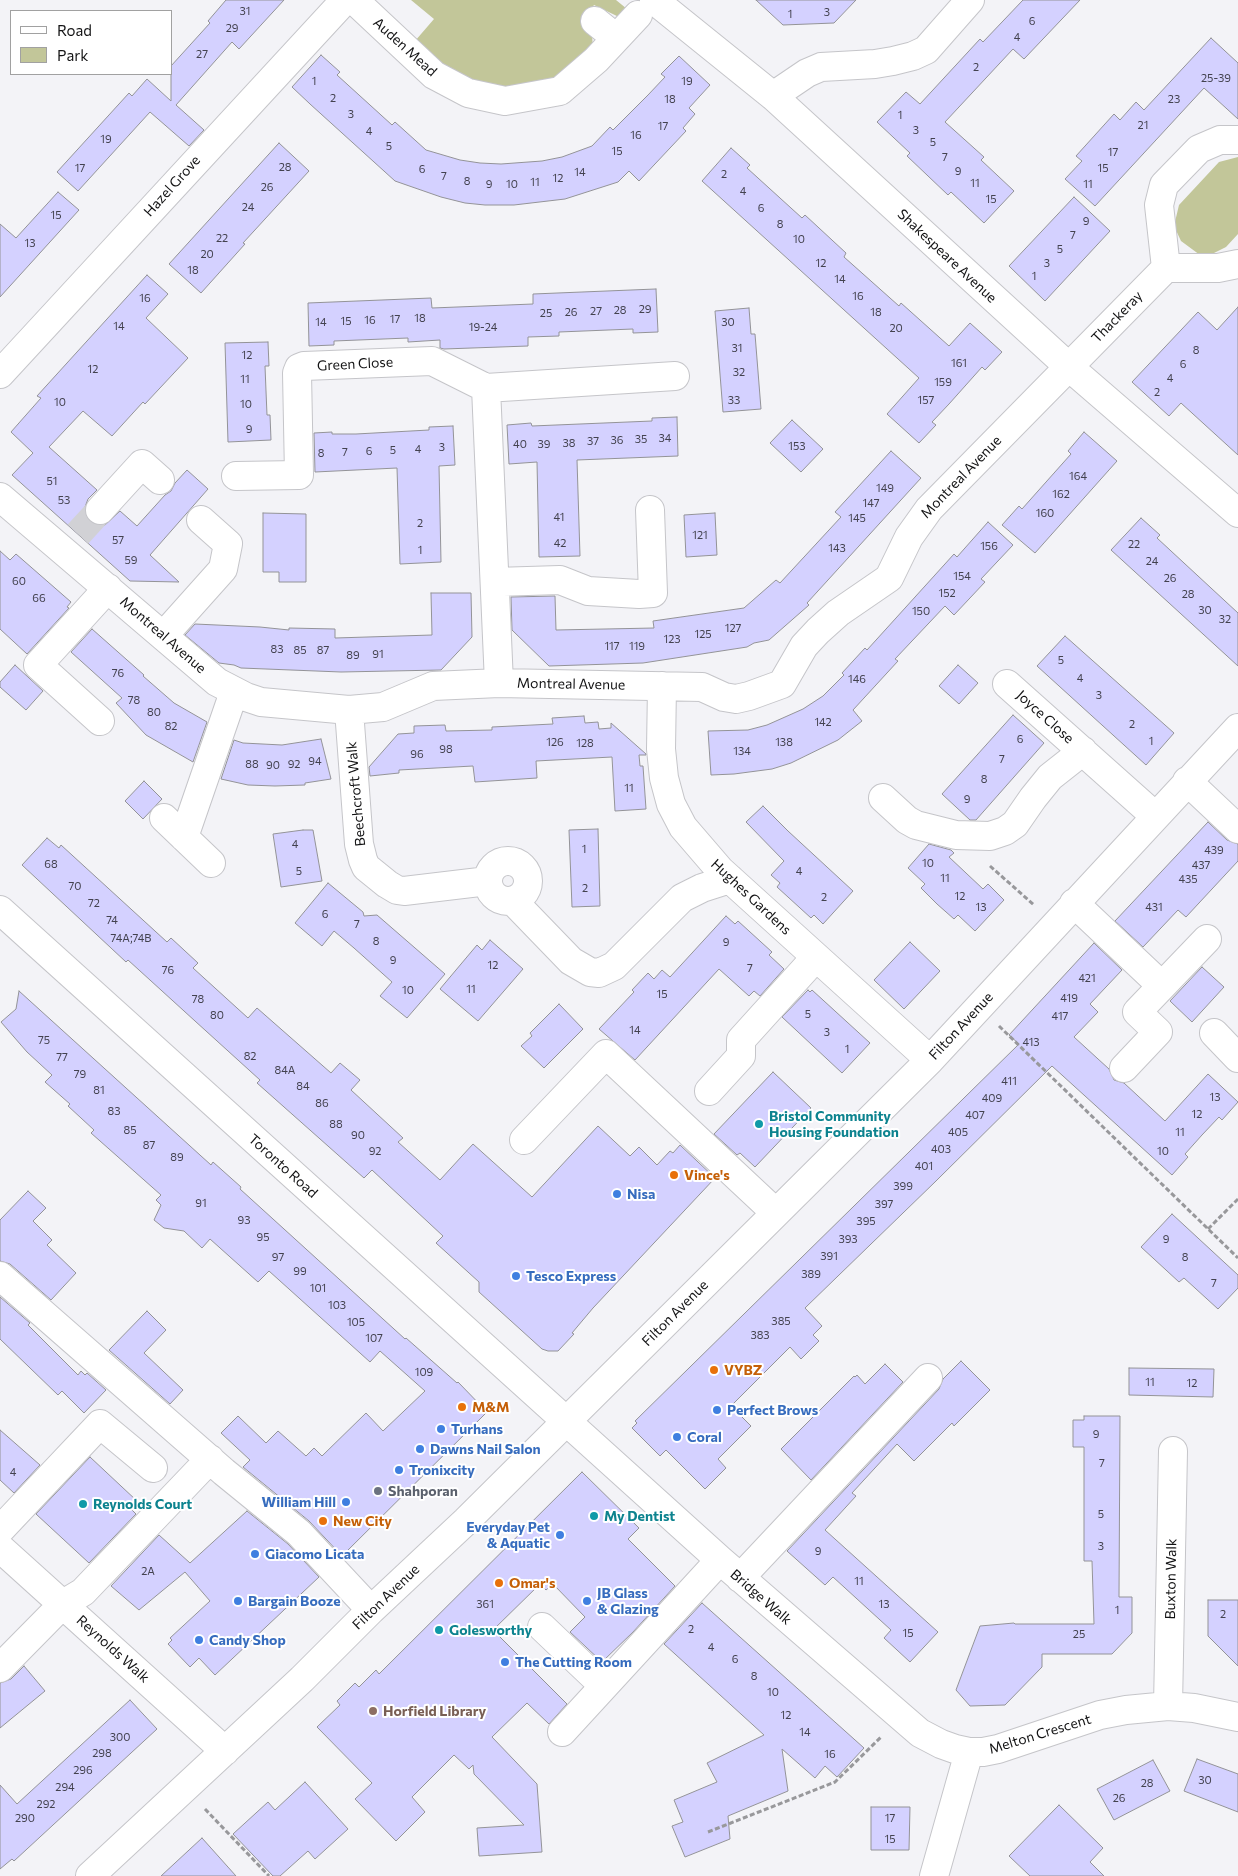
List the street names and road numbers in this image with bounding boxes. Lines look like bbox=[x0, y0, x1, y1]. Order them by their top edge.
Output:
street label: Auden Mead bbox=[370, 14, 440, 80]
street label: Hazel Grove bbox=[140, 152, 204, 220]
street label: Shakespeare Avenue bbox=[894, 206, 1000, 306]
street label: Thackeray bbox=[1088, 288, 1146, 346]
street label: Green Close bbox=[317, 354, 393, 374]
street label: Montreal Avenue bbox=[917, 432, 1005, 522]
street label: Montreal Avenue bbox=[117, 593, 209, 677]
street label: Montreal Avenue bbox=[517, 675, 625, 693]
street label: Joyce Close bbox=[1013, 687, 1077, 747]
street label: Beechcroft Walk bbox=[343, 741, 369, 847]
street label: Hughes Gardens bbox=[708, 856, 794, 938]
street label: Filton Avenue bbox=[925, 989, 997, 1063]
street label: Toronto Road bbox=[245, 1131, 321, 1201]
street label: Filton Avenue bbox=[638, 1276, 712, 1350]
street label: Buxton Walk bbox=[1162, 1538, 1180, 1620]
street label: Filton Avenue bbox=[349, 1561, 423, 1633]
street label: Bridge Walk bbox=[727, 1566, 795, 1628]
street label: Reynolds Walk bbox=[73, 1612, 153, 1686]
street label: Melton Crescent bbox=[987, 1711, 1093, 1757]

